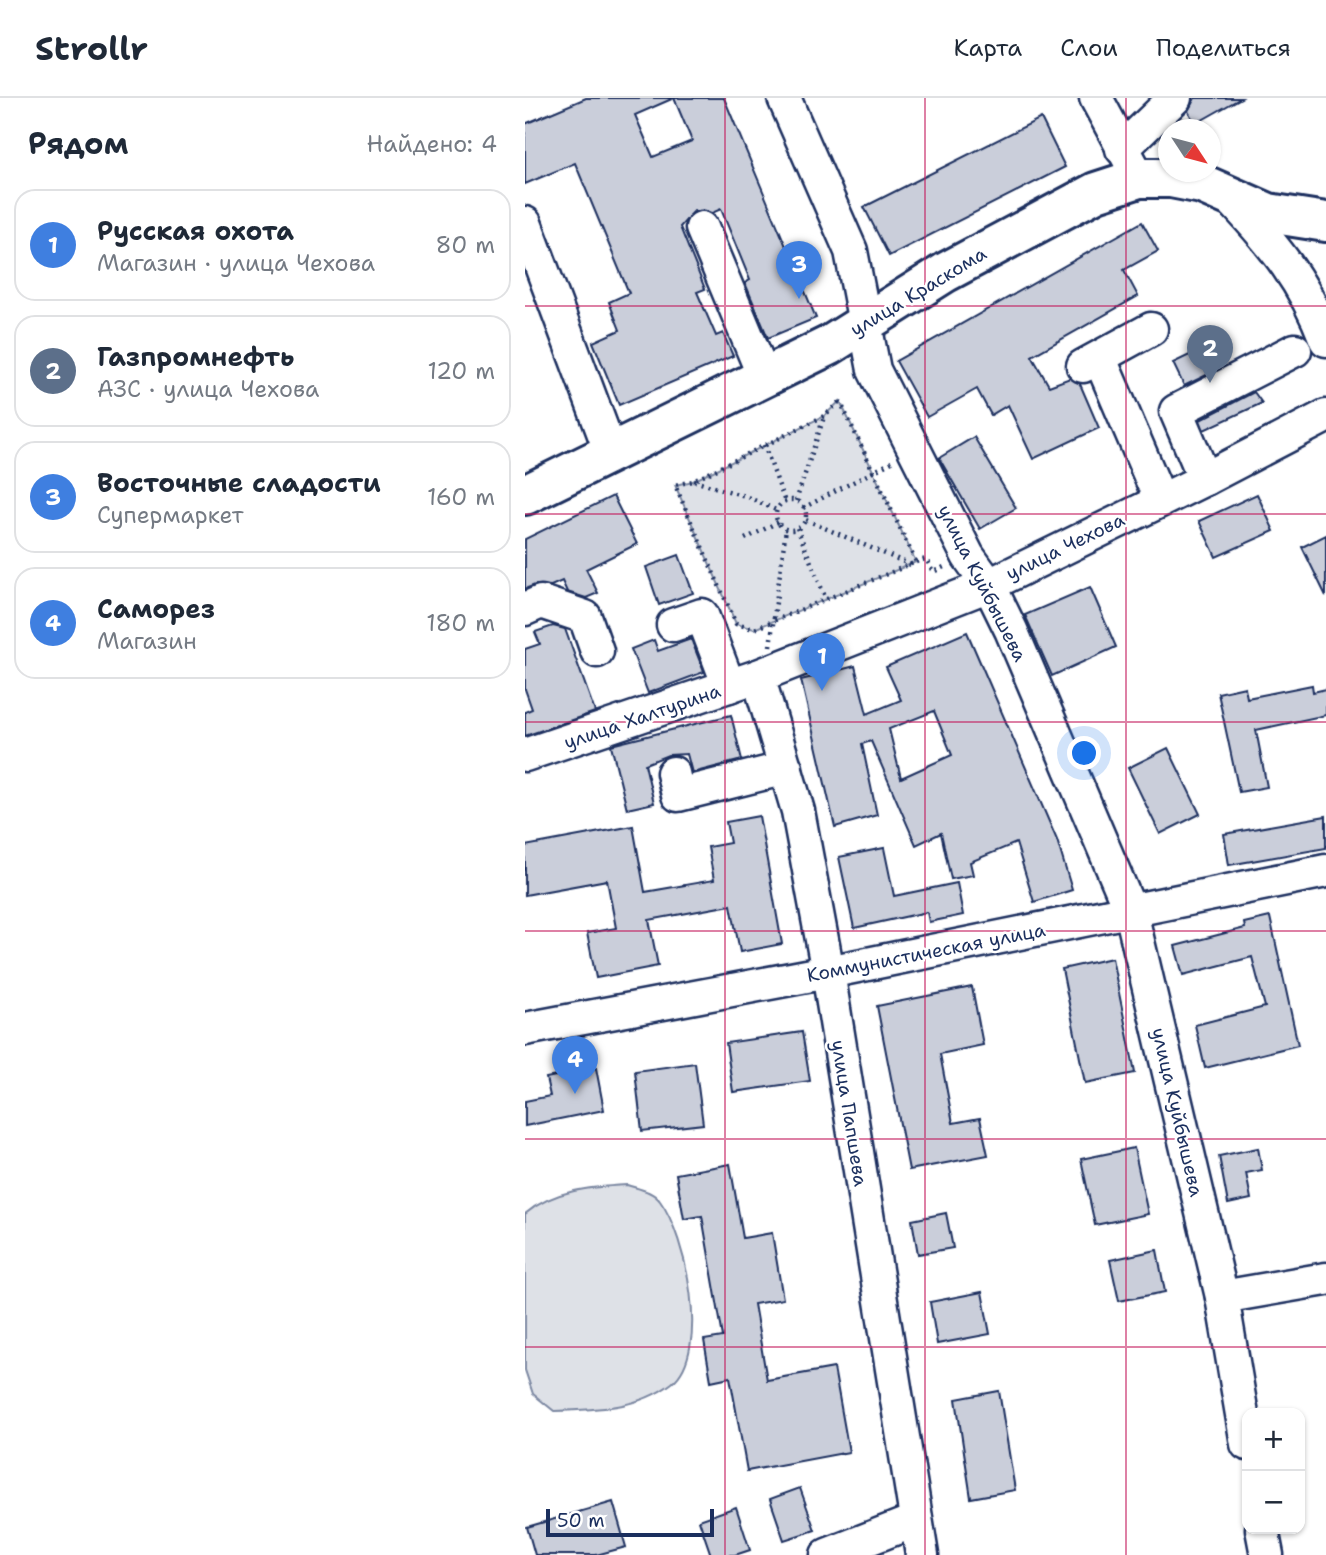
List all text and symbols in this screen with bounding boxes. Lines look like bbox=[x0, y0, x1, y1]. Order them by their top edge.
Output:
text: Strollr bbox=[35, 26, 148, 71]
text: Карта bbox=[954, 32, 1022, 64]
text: Слои bbox=[1060, 32, 1118, 64]
text: Поделиться bbox=[1156, 32, 1291, 64]
north arrow bbox=[1158, 119, 1221, 182]
text: Рядом bbox=[28, 123, 128, 164]
text: Найдено: 4 bbox=[367, 129, 497, 159]
text: Русская охота bbox=[97, 213, 294, 248]
text: 1 bbox=[48, 230, 58, 260]
text: 80 m bbox=[436, 230, 495, 260]
pin: 3 bbox=[776, 241, 822, 299]
street label: улица Краскома bbox=[845, 241, 991, 342]
text: Магазин · улица Чехова bbox=[97, 248, 375, 278]
pin: 2 bbox=[1187, 325, 1233, 383]
text: Газпромнефть bbox=[97, 339, 294, 374]
text: 2 bbox=[45, 356, 61, 386]
text: 120 m bbox=[427, 356, 495, 386]
text: АЗС · улица Чехова bbox=[97, 374, 319, 404]
text: Восточные сладости bbox=[97, 465, 381, 500]
text: 3 bbox=[45, 482, 61, 512]
text: 160 m bbox=[427, 482, 495, 512]
text: Супермаркет bbox=[97, 500, 244, 530]
street label: улица Куйбышева bbox=[932, 501, 1033, 666]
street label: улица Чехова bbox=[1002, 507, 1129, 586]
text: Саморез bbox=[97, 591, 215, 626]
text: 4 bbox=[45, 608, 61, 638]
text: 180 m bbox=[426, 608, 495, 638]
text: Магазин bbox=[97, 626, 197, 656]
pin: 1 bbox=[799, 633, 845, 691]
street label: улица Халтурина bbox=[561, 678, 724, 755]
your location bbox=[1067, 736, 1101, 770]
street label: Коммунистическая улица bbox=[805, 917, 1048, 988]
street label: улица Куйбышева bbox=[1146, 1025, 1209, 1199]
pin: 4 bbox=[552, 1036, 598, 1094]
street label: улица Папшева bbox=[826, 1038, 873, 1188]
map controls bbox=[1242, 1408, 1305, 1534]
button: + bbox=[1242, 1408, 1305, 1471]
button: − bbox=[1242, 1471, 1305, 1534]
scale bar bbox=[546, 1506, 714, 1538]
text: 50 m bbox=[557, 1508, 605, 1533]

